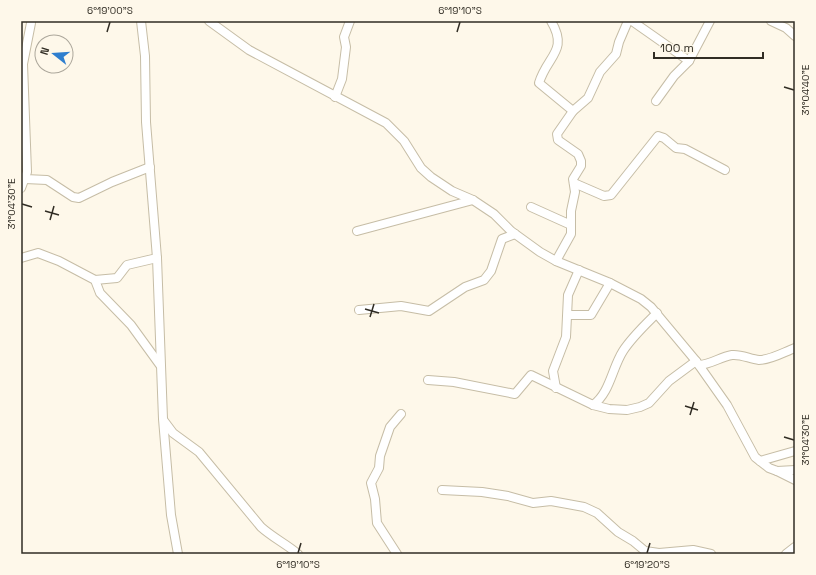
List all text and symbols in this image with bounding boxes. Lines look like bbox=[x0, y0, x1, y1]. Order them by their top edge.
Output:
text: 6°19'00"S bbox=[87, 4, 133, 17]
text: 6°19'10"S bbox=[438, 4, 482, 17]
north arrow bbox=[34, 34, 74, 74]
scale bar bbox=[654, 34, 763, 60]
text: 100 m bbox=[660, 40, 694, 56]
text: N bbox=[37, 46, 52, 57]
text: 31°04'40"E bbox=[799, 64, 812, 115]
text: 31°04'30"E bbox=[5, 178, 18, 230]
text: 31°04'30"E bbox=[799, 414, 812, 466]
text: 6°19'10"S bbox=[276, 558, 320, 571]
text: 6°19'20"S bbox=[624, 558, 670, 571]

